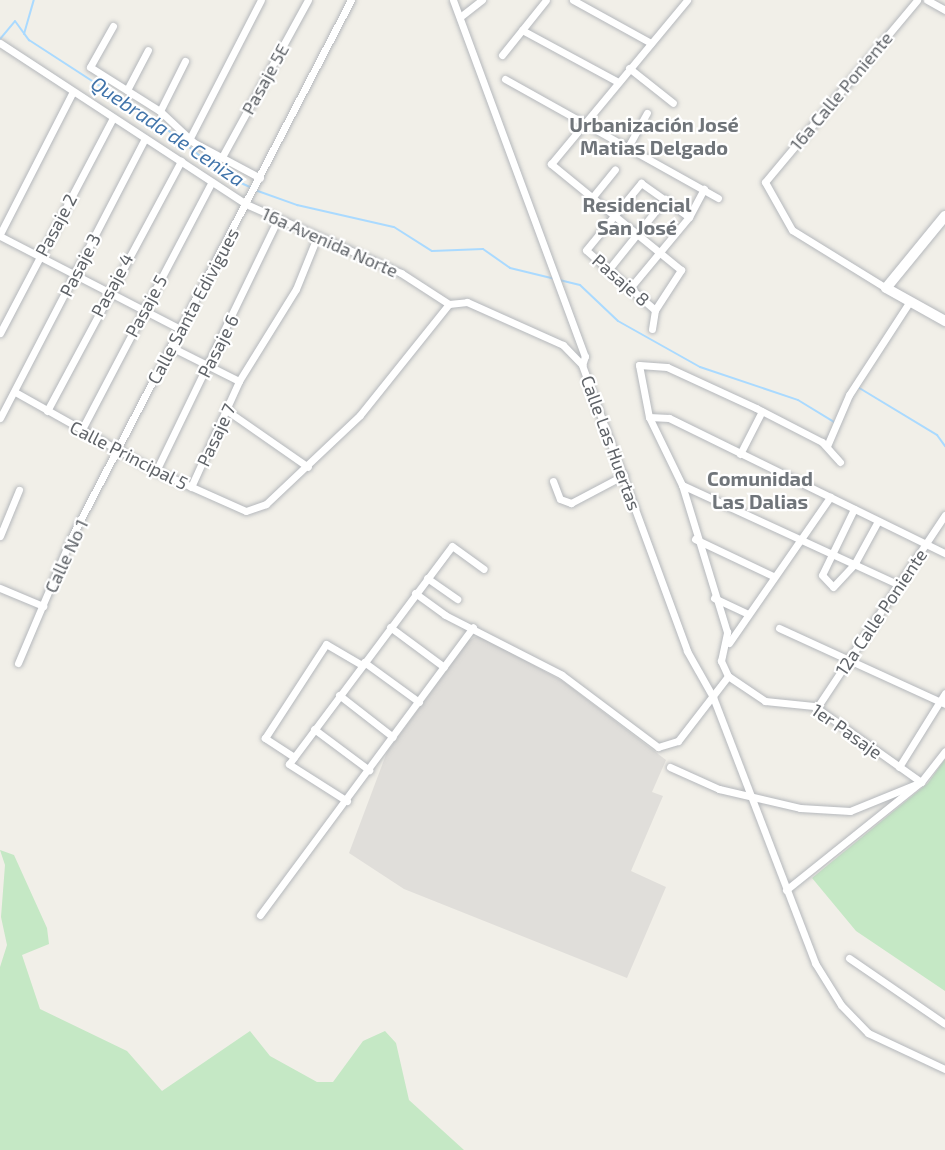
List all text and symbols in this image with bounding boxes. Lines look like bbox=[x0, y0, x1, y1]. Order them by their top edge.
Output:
street label: 16a Calle Poniente bbox=[785, 27, 897, 155]
street label: Pasaje 5E bbox=[237, 40, 293, 118]
water label: Quebrada de Ceniza bbox=[87, 71, 249, 191]
district label: Urbanización José Matias Delgado bbox=[569, 112, 739, 159]
street label: Pasaje 2 bbox=[31, 190, 81, 260]
district label: Residencial San José bbox=[582, 193, 692, 240]
street label: 16a Avenida Norte bbox=[258, 202, 402, 282]
street label: Calle Santa Edivigues bbox=[143, 224, 243, 388]
street label: Pasaje 3 bbox=[55, 230, 105, 300]
street label: Pasaje 8 bbox=[588, 249, 654, 311]
street label: Pasaje 4 bbox=[86, 250, 138, 320]
street label: Pasaje 5 bbox=[121, 271, 171, 341]
street label: Pasaje 6 bbox=[193, 311, 243, 381]
street label: Calle Las Huertas bbox=[577, 373, 645, 513]
street label: Pasaje 7 bbox=[192, 400, 240, 470]
street label: Calle Principal 5 bbox=[66, 416, 192, 494]
district label: Comunidad Las Dalias bbox=[707, 466, 813, 513]
street label: Calle No 1 bbox=[40, 516, 92, 596]
street label: 12a Calle Poniente bbox=[831, 545, 931, 679]
street label: 1er Pasaje bbox=[807, 699, 887, 763]

